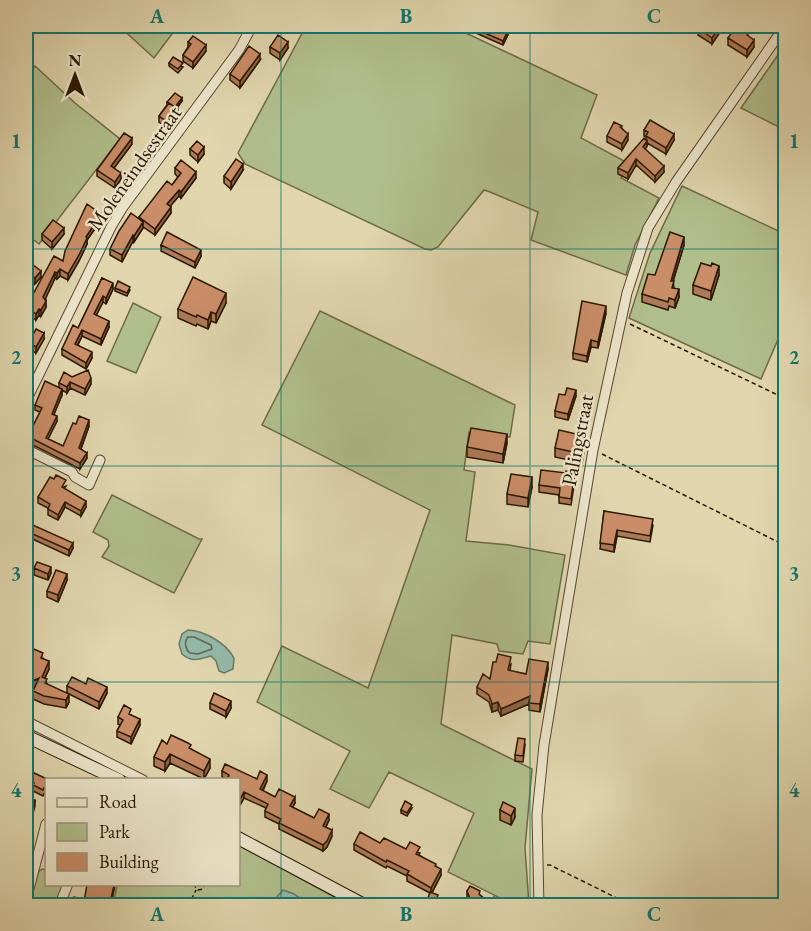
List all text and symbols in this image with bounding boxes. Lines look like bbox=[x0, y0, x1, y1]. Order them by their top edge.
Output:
text: A bbox=[149, 3, 165, 29]
text: B bbox=[400, 3, 412, 29]
text: C bbox=[647, 3, 661, 29]
north arrow bbox=[45, 45, 105, 105]
text: N bbox=[69, 50, 82, 71]
street label: Moleneindsestraat bbox=[81, 100, 187, 236]
text: 1 bbox=[11, 128, 21, 154]
text: 1 bbox=[789, 128, 799, 154]
text: 2 bbox=[11, 344, 22, 370]
text: 2 bbox=[789, 344, 800, 370]
street label: Palingstraat bbox=[555, 391, 599, 488]
text: 3 bbox=[11, 560, 21, 586]
text: 3 bbox=[789, 560, 799, 586]
text: 4 bbox=[11, 777, 22, 803]
text: 4 bbox=[789, 777, 800, 803]
legend bbox=[45, 778, 240, 886]
text: Road bbox=[99, 790, 138, 813]
text: Park bbox=[99, 820, 130, 843]
text: Building bbox=[99, 850, 159, 873]
text: A bbox=[149, 901, 165, 927]
text: B bbox=[400, 901, 412, 927]
text: C bbox=[647, 901, 661, 927]

